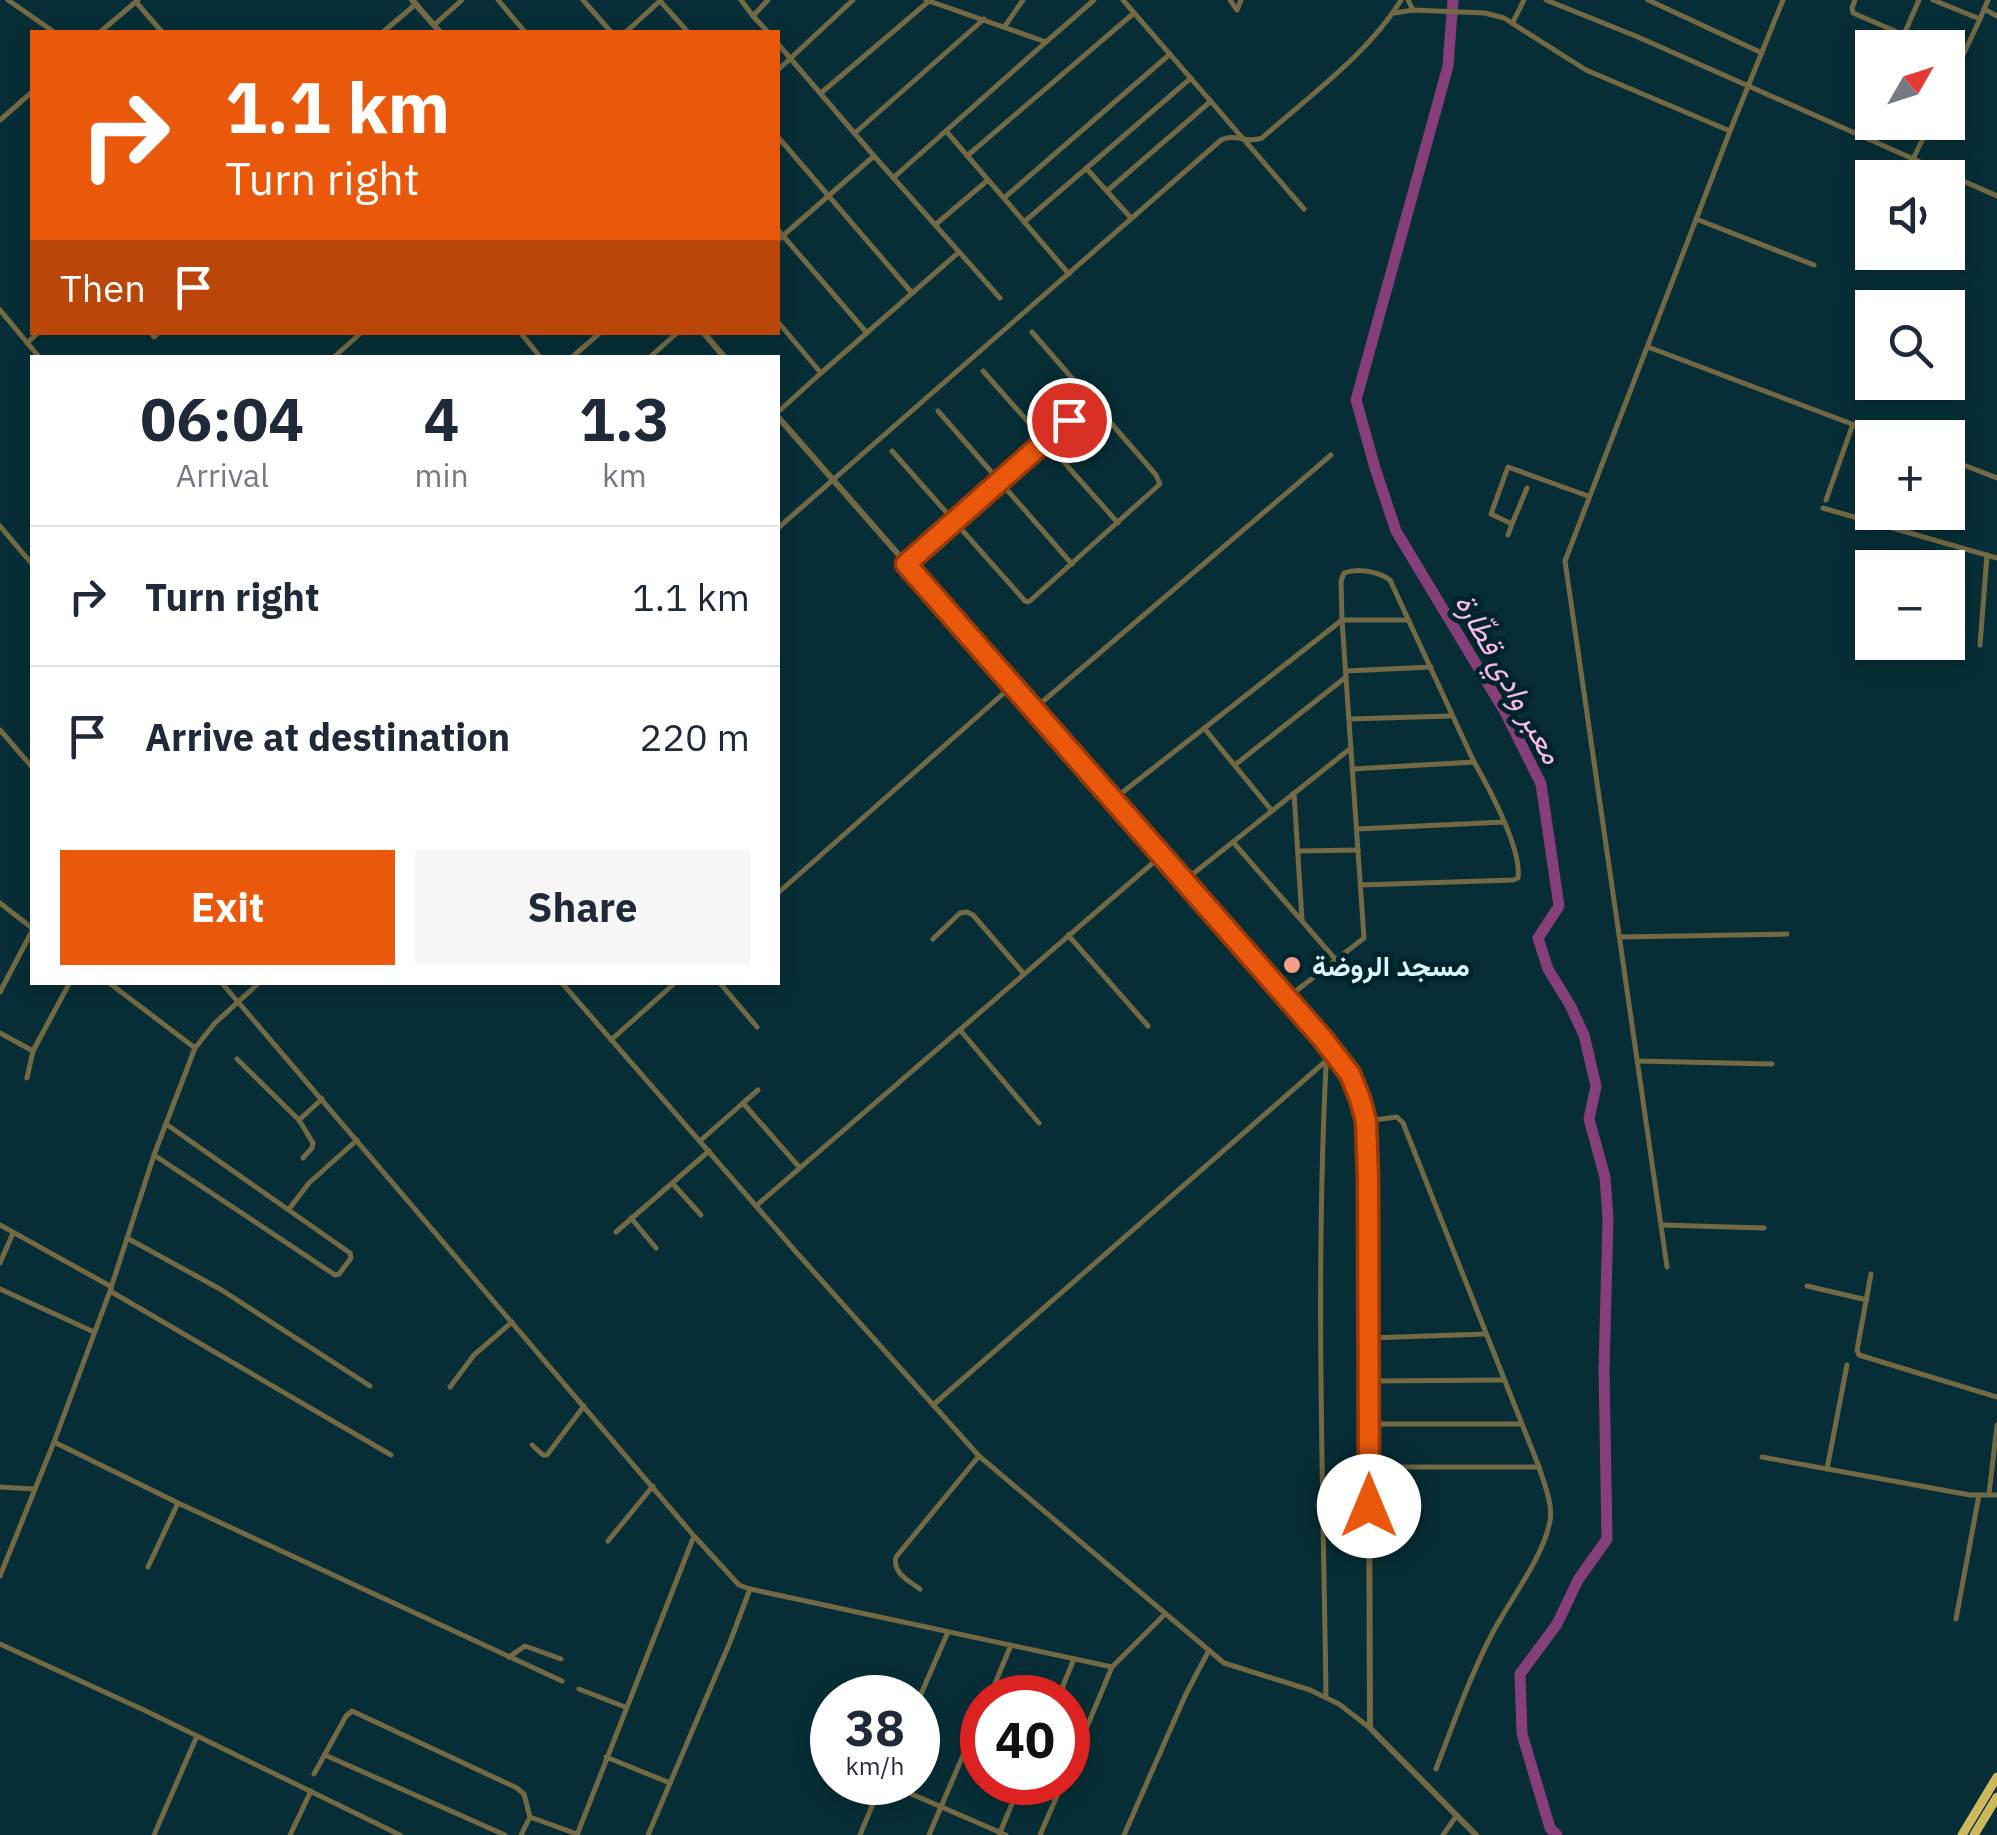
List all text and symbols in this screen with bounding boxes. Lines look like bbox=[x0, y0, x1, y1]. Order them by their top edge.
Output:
north arrow bbox=[1855, 30, 1965, 140]
map controls bbox=[1855, 30, 1965, 660]
text: 1.1 km bbox=[225, 61, 450, 152]
icon: right bbox=[60, 70, 190, 200]
text: Turn right bbox=[225, 149, 420, 207]
button: sound bbox=[1855, 160, 1965, 270]
icon: arrive bbox=[166, 260, 221, 315]
text: Then bbox=[60, 263, 146, 312]
button: search bbox=[1855, 290, 1965, 400]
pin bbox=[1027, 378, 1112, 463]
text: 06:04 bbox=[140, 379, 304, 458]
text: 4 bbox=[424, 379, 460, 458]
text: 1.3 bbox=[579, 379, 670, 458]
icon: arrive bbox=[1042, 393, 1097, 448]
button: + bbox=[1855, 420, 1965, 530]
text: Arrival bbox=[176, 454, 269, 496]
text: min bbox=[415, 454, 469, 496]
text: km bbox=[602, 454, 647, 496]
button: − bbox=[1855, 550, 1965, 660]
icon: right bbox=[60, 569, 115, 624]
text: Turn right bbox=[145, 572, 320, 621]
text: 1.1 km bbox=[632, 572, 750, 621]
water label: معبر وادي قطّارة bbox=[1442, 586, 1573, 774]
icon: arrive bbox=[60, 709, 115, 764]
text: Arrive at destination bbox=[145, 712, 510, 761]
text: 220 m bbox=[639, 712, 750, 761]
button: Exit bbox=[60, 850, 395, 965]
button: Share bbox=[415, 850, 750, 965]
place label: مسجد الروضة bbox=[1312, 947, 1470, 984]
marker: مسجد الروضة bbox=[1281, 954, 1303, 976]
position arrow bbox=[1317, 1454, 1421, 1558]
speed limit sign: 40 bbox=[960, 1675, 1090, 1805]
text: 38 bbox=[845, 1695, 905, 1760]
text: km/h bbox=[846, 1749, 904, 1782]

